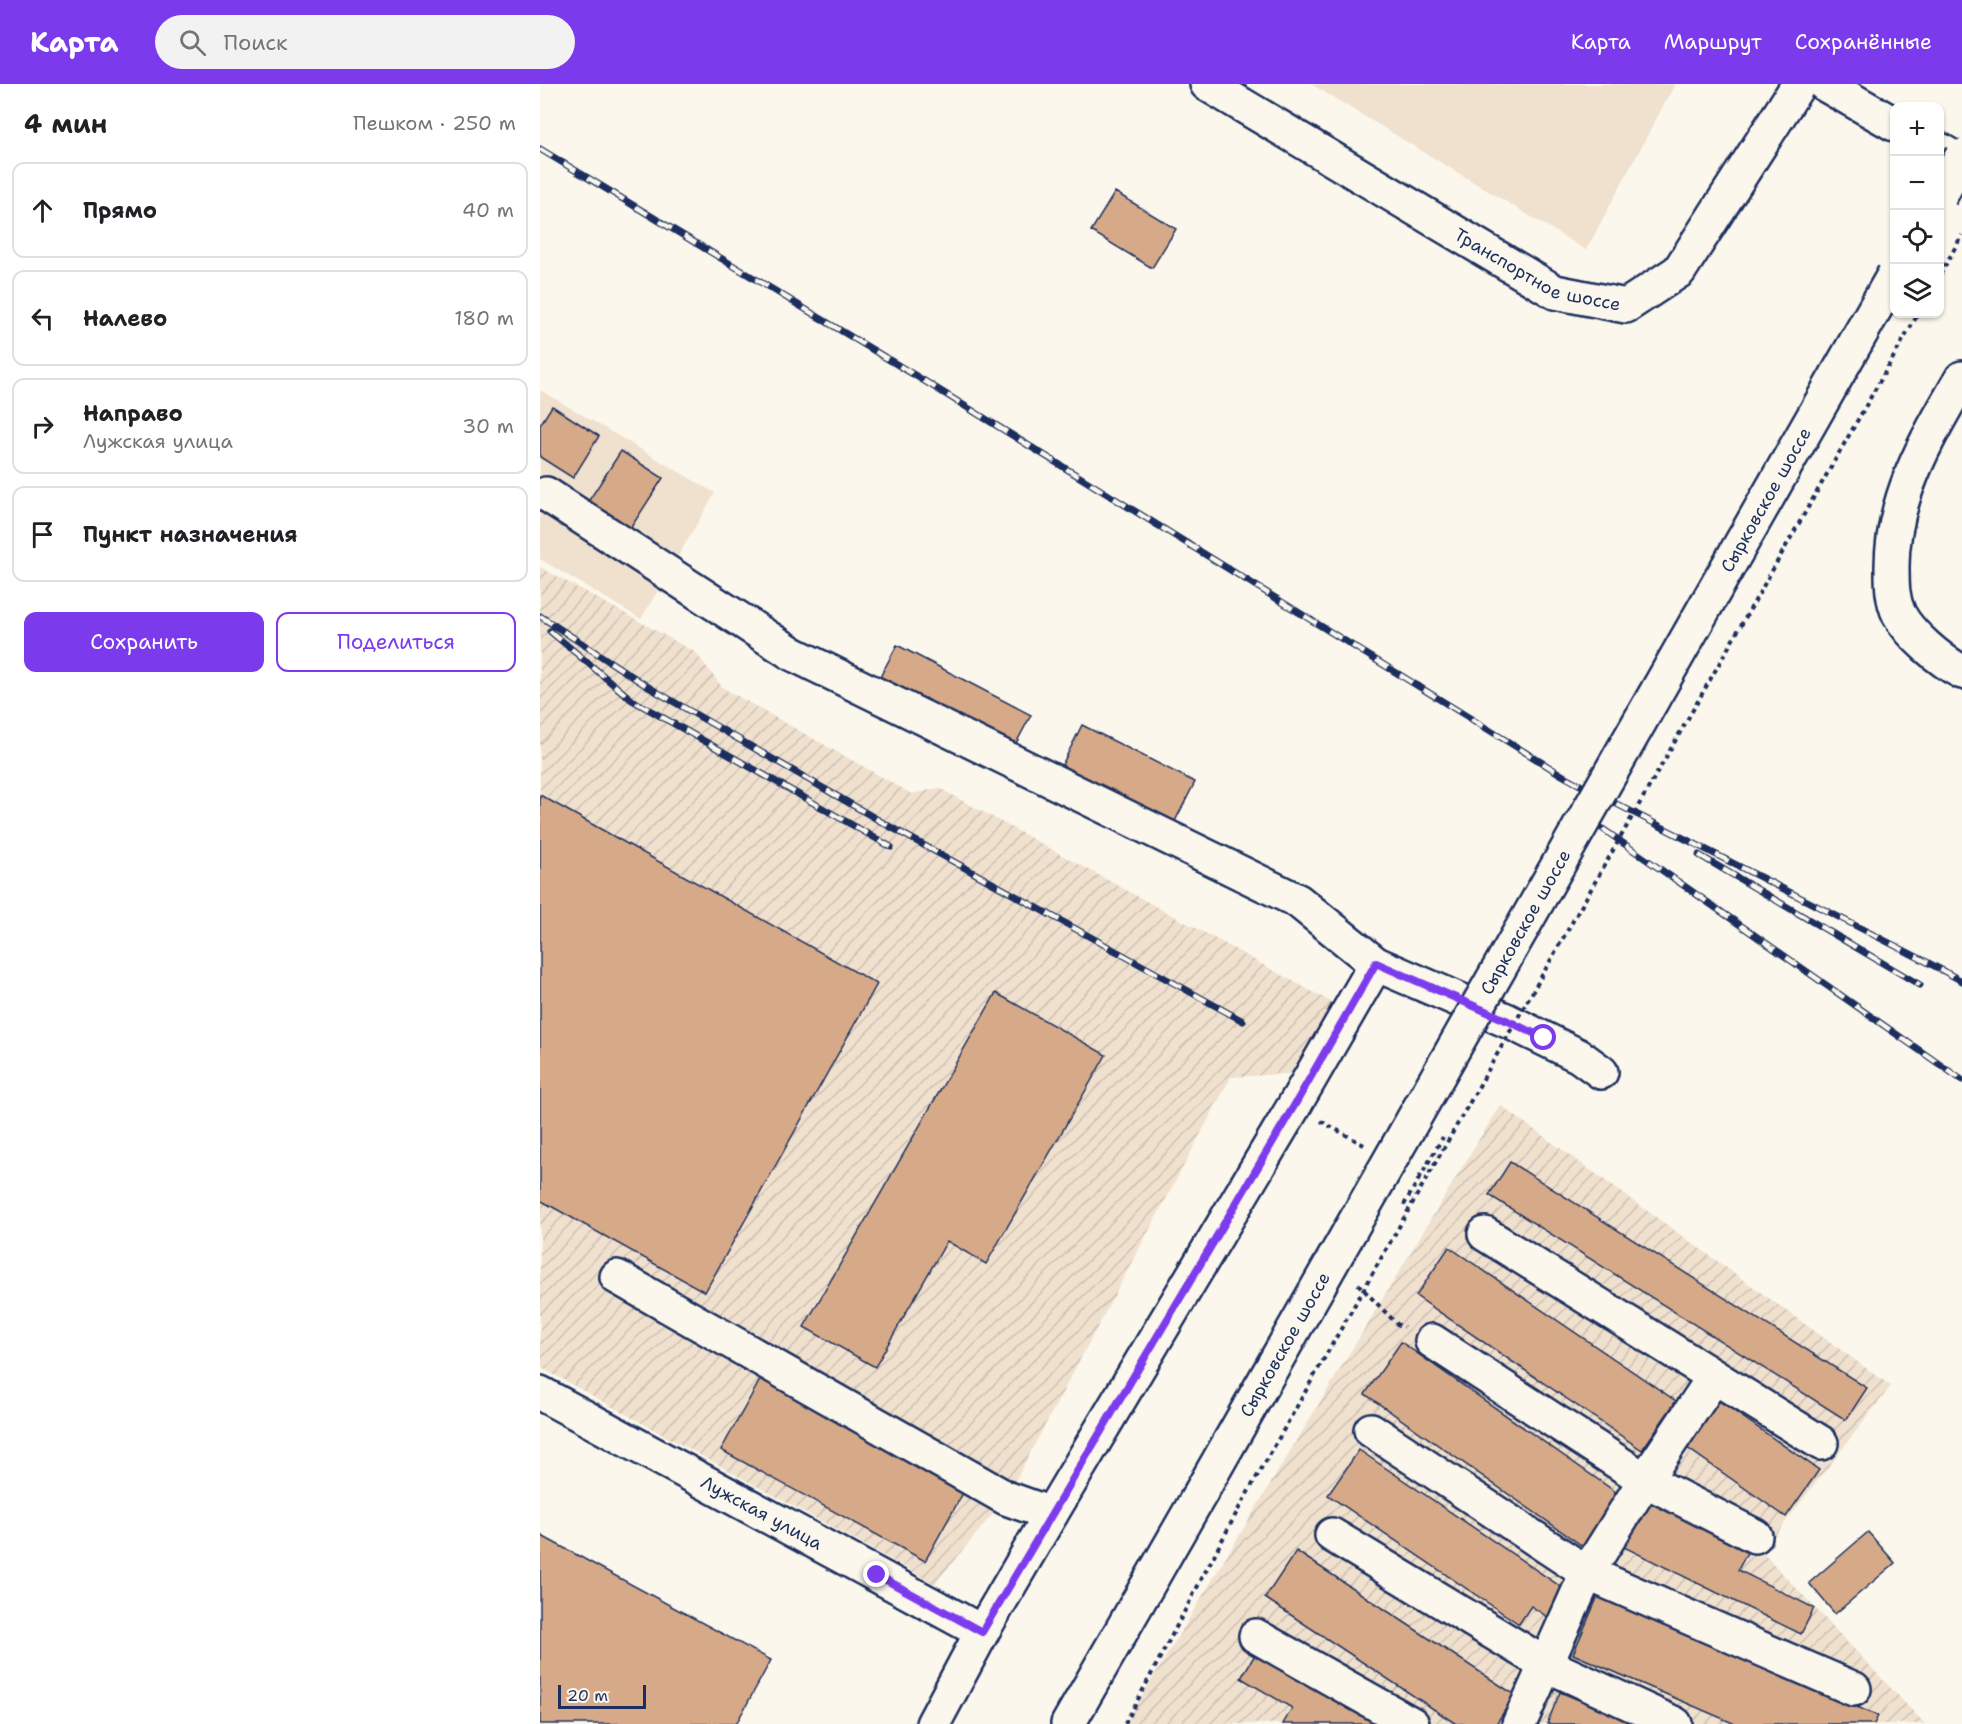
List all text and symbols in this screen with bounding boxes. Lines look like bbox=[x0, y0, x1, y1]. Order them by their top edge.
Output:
search box bbox=[155, 15, 575, 69]
text: Карта bbox=[30, 23, 119, 61]
icon: search bbox=[176, 26, 209, 59]
text: Поиск bbox=[224, 28, 288, 57]
text: Карта bbox=[1571, 28, 1631, 56]
text: Маршрут bbox=[1664, 28, 1762, 56]
text: Сохранённые bbox=[1795, 28, 1932, 56]
map controls bbox=[1890, 102, 1944, 318]
button: + bbox=[1890, 102, 1944, 156]
text: 4 мин bbox=[24, 106, 107, 141]
text: Пешком · 250 m bbox=[353, 110, 516, 136]
button: − bbox=[1890, 156, 1944, 210]
icon: ahead bbox=[26, 194, 59, 227]
text: Прямо bbox=[83, 196, 157, 225]
text: 40 m bbox=[462, 197, 514, 223]
button: locate bbox=[1890, 210, 1944, 264]
street label: Транспортное шоссе bbox=[1450, 222, 1623, 317]
button: layers bbox=[1890, 264, 1944, 318]
icon: left bbox=[26, 302, 59, 335]
text: Налево bbox=[83, 304, 167, 333]
text: 180 m bbox=[454, 305, 514, 331]
text: Направо bbox=[83, 399, 183, 428]
icon: right bbox=[26, 410, 59, 443]
text: 30 m bbox=[462, 413, 514, 439]
street label: Сырковское шоссе bbox=[1715, 423, 1817, 577]
text: Лужская улица bbox=[83, 428, 233, 454]
icon: arrive bbox=[26, 518, 59, 551]
text: Пункт назначения bbox=[83, 520, 297, 549]
button: Сохранить bbox=[24, 612, 264, 672]
button: Поделиться bbox=[276, 612, 516, 672]
street label: Сырковское шоссе bbox=[1475, 845, 1576, 999]
route start bbox=[1530, 1024, 1556, 1050]
street label: Сырковское шоссе bbox=[1234, 1268, 1336, 1421]
street label: Лужская улица bbox=[697, 1470, 827, 1556]
route end bbox=[863, 1561, 889, 1587]
scale bar bbox=[558, 1682, 646, 1710]
text: 20 m bbox=[567, 1685, 608, 1706]

